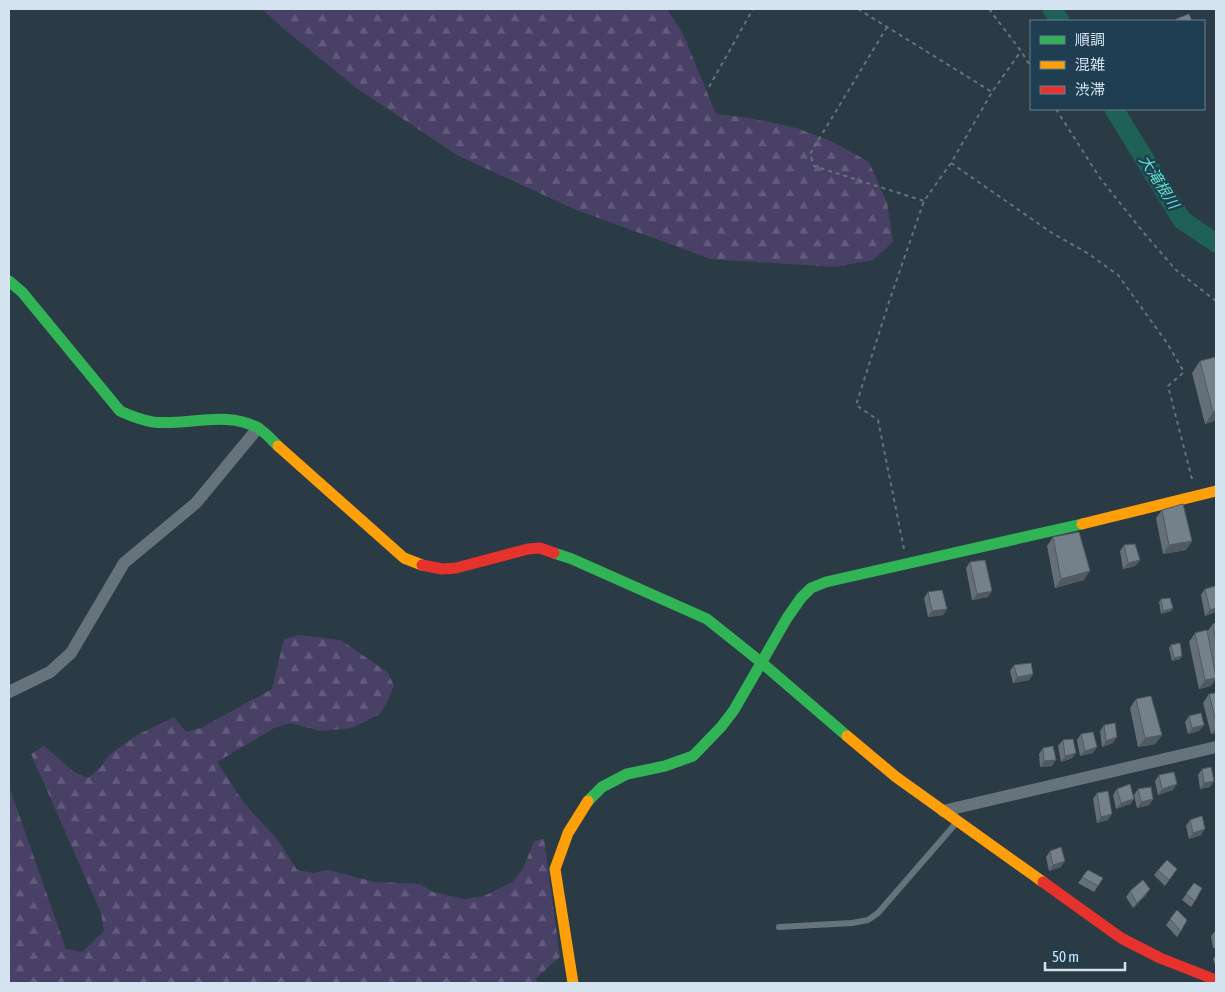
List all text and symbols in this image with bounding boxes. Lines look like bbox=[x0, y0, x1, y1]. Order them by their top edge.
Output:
legend bbox=[1030, 20, 1205, 110]
text: 順調 bbox=[1075, 31, 1105, 48]
text: 混雑 bbox=[1075, 56, 1105, 73]
text: 渋滞 bbox=[1075, 81, 1105, 98]
water label: 大滝根川 bbox=[1136, 152, 1184, 213]
scale bar bbox=[1045, 940, 1125, 972]
text: 50 m bbox=[1052, 948, 1079, 965]

